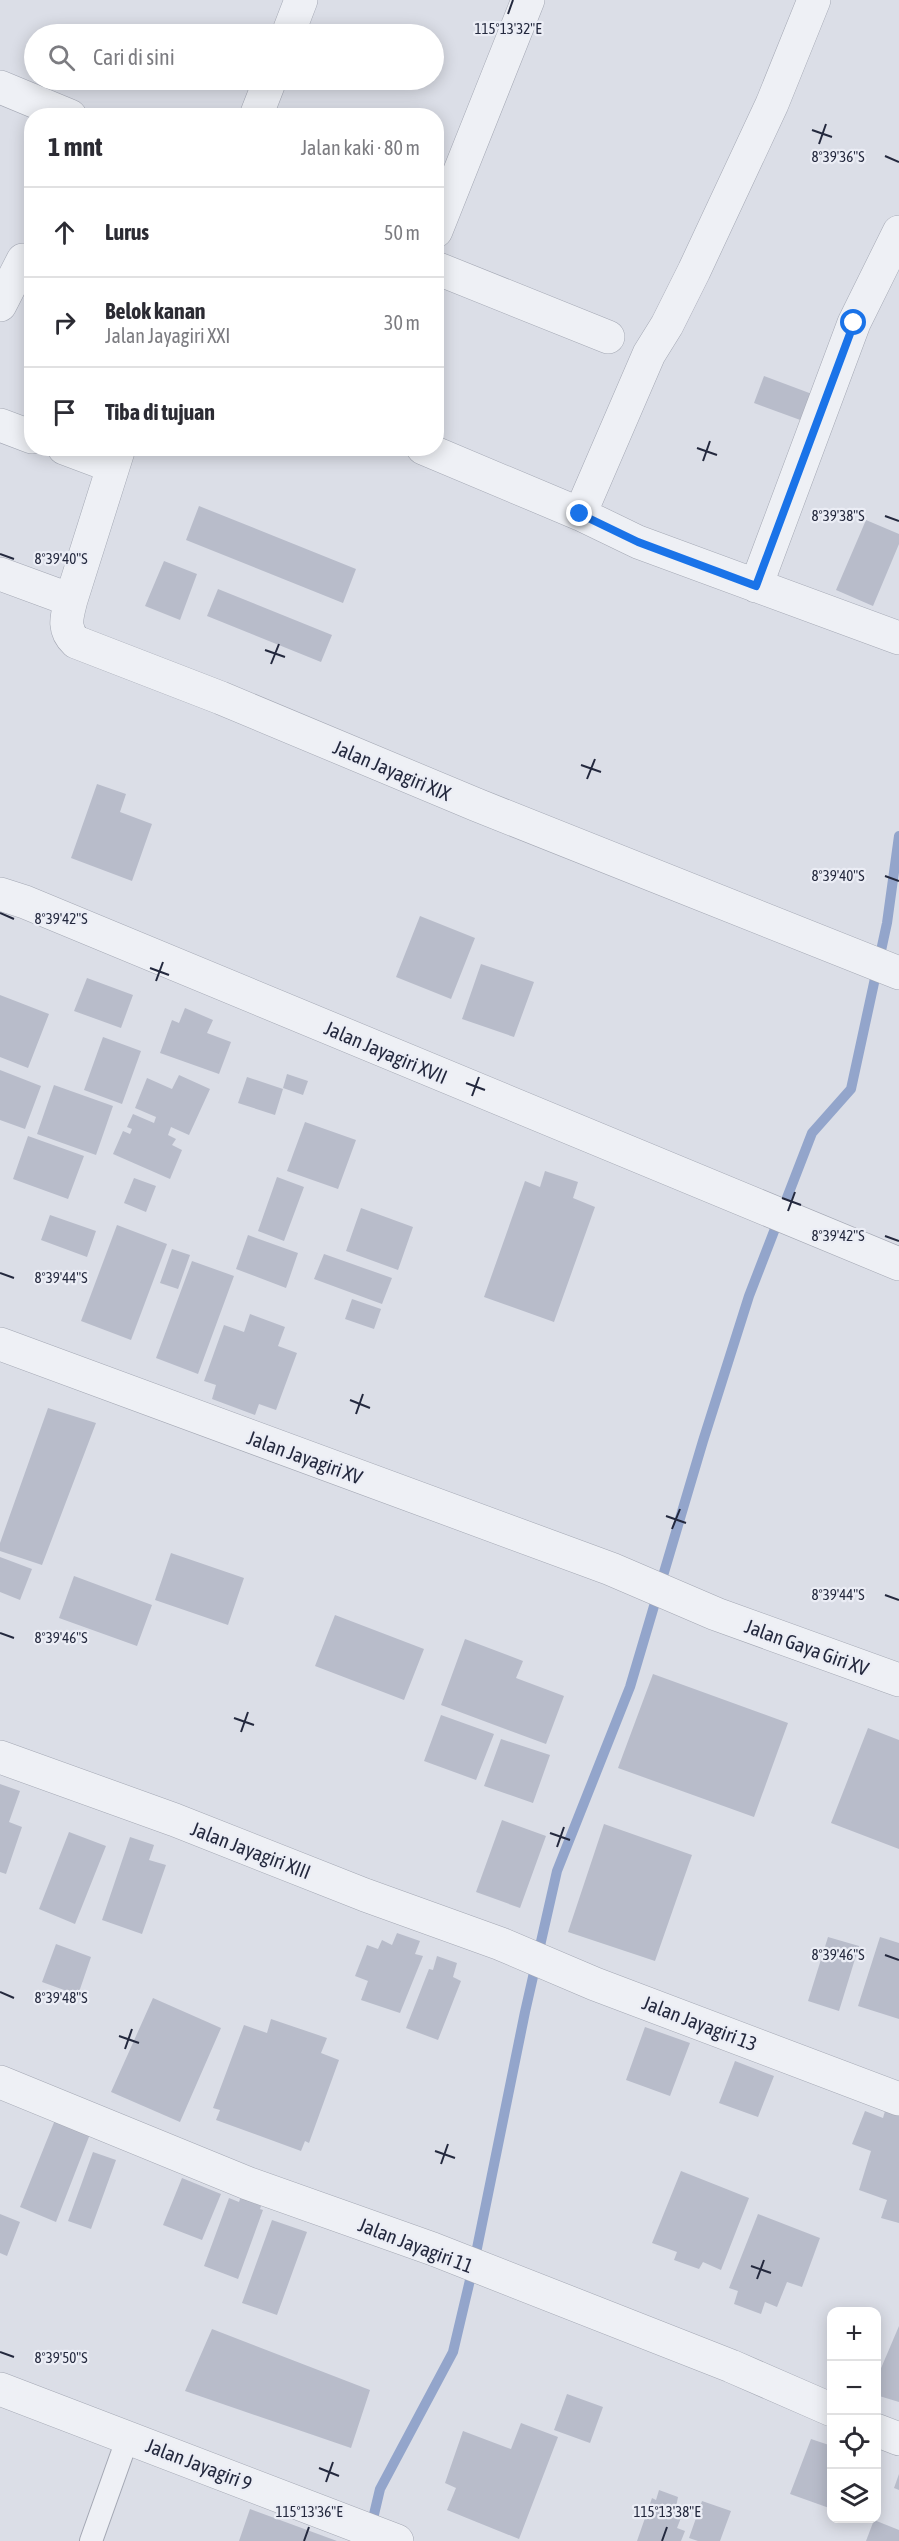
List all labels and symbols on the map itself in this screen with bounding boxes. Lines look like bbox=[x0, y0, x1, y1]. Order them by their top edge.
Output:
text: 115°13'32"E bbox=[474, 20, 542, 37]
text: 8°39'36"S bbox=[811, 148, 865, 165]
route start bbox=[840, 309, 866, 335]
route end bbox=[566, 500, 592, 526]
text: 8°39'38"S bbox=[811, 507, 865, 524]
text: 8°39'40"S bbox=[34, 550, 88, 567]
street label: Jalan Jayagiri XIX bbox=[330, 735, 454, 805]
text: 8°39'40"S bbox=[811, 867, 865, 884]
text: 8°39'42"S bbox=[34, 910, 88, 927]
street label: Jalan Jayagiri XVII bbox=[321, 1016, 451, 1088]
text: 8°39'42"S bbox=[811, 1227, 865, 1244]
text: 8°39'44"S bbox=[34, 1269, 88, 1286]
street label: Jalan Jayagiri XV bbox=[244, 1425, 366, 1489]
text: 8°39'44"S bbox=[811, 1586, 865, 1603]
street label: Jalan Gaya Giri XV bbox=[742, 1614, 872, 1680]
text: 8°39'46"S bbox=[34, 1629, 88, 1646]
street label: Jalan Jayagiri XIII bbox=[188, 1817, 314, 1883]
text: 8°39'46"S bbox=[811, 1946, 865, 1963]
text: 8°39'48"S bbox=[34, 1989, 88, 2006]
street label: Jalan Jayagiri 13 bbox=[639, 1991, 761, 2055]
street label: Jalan Jayagiri 11 bbox=[355, 2213, 477, 2277]
text: 8°39'50"S bbox=[34, 2349, 88, 2366]
street label: Jalan Jayagiri 9 bbox=[143, 2433, 255, 2495]
text: 115°13'36"E bbox=[275, 2503, 343, 2520]
text: 115°13'38"E bbox=[633, 2503, 701, 2520]

